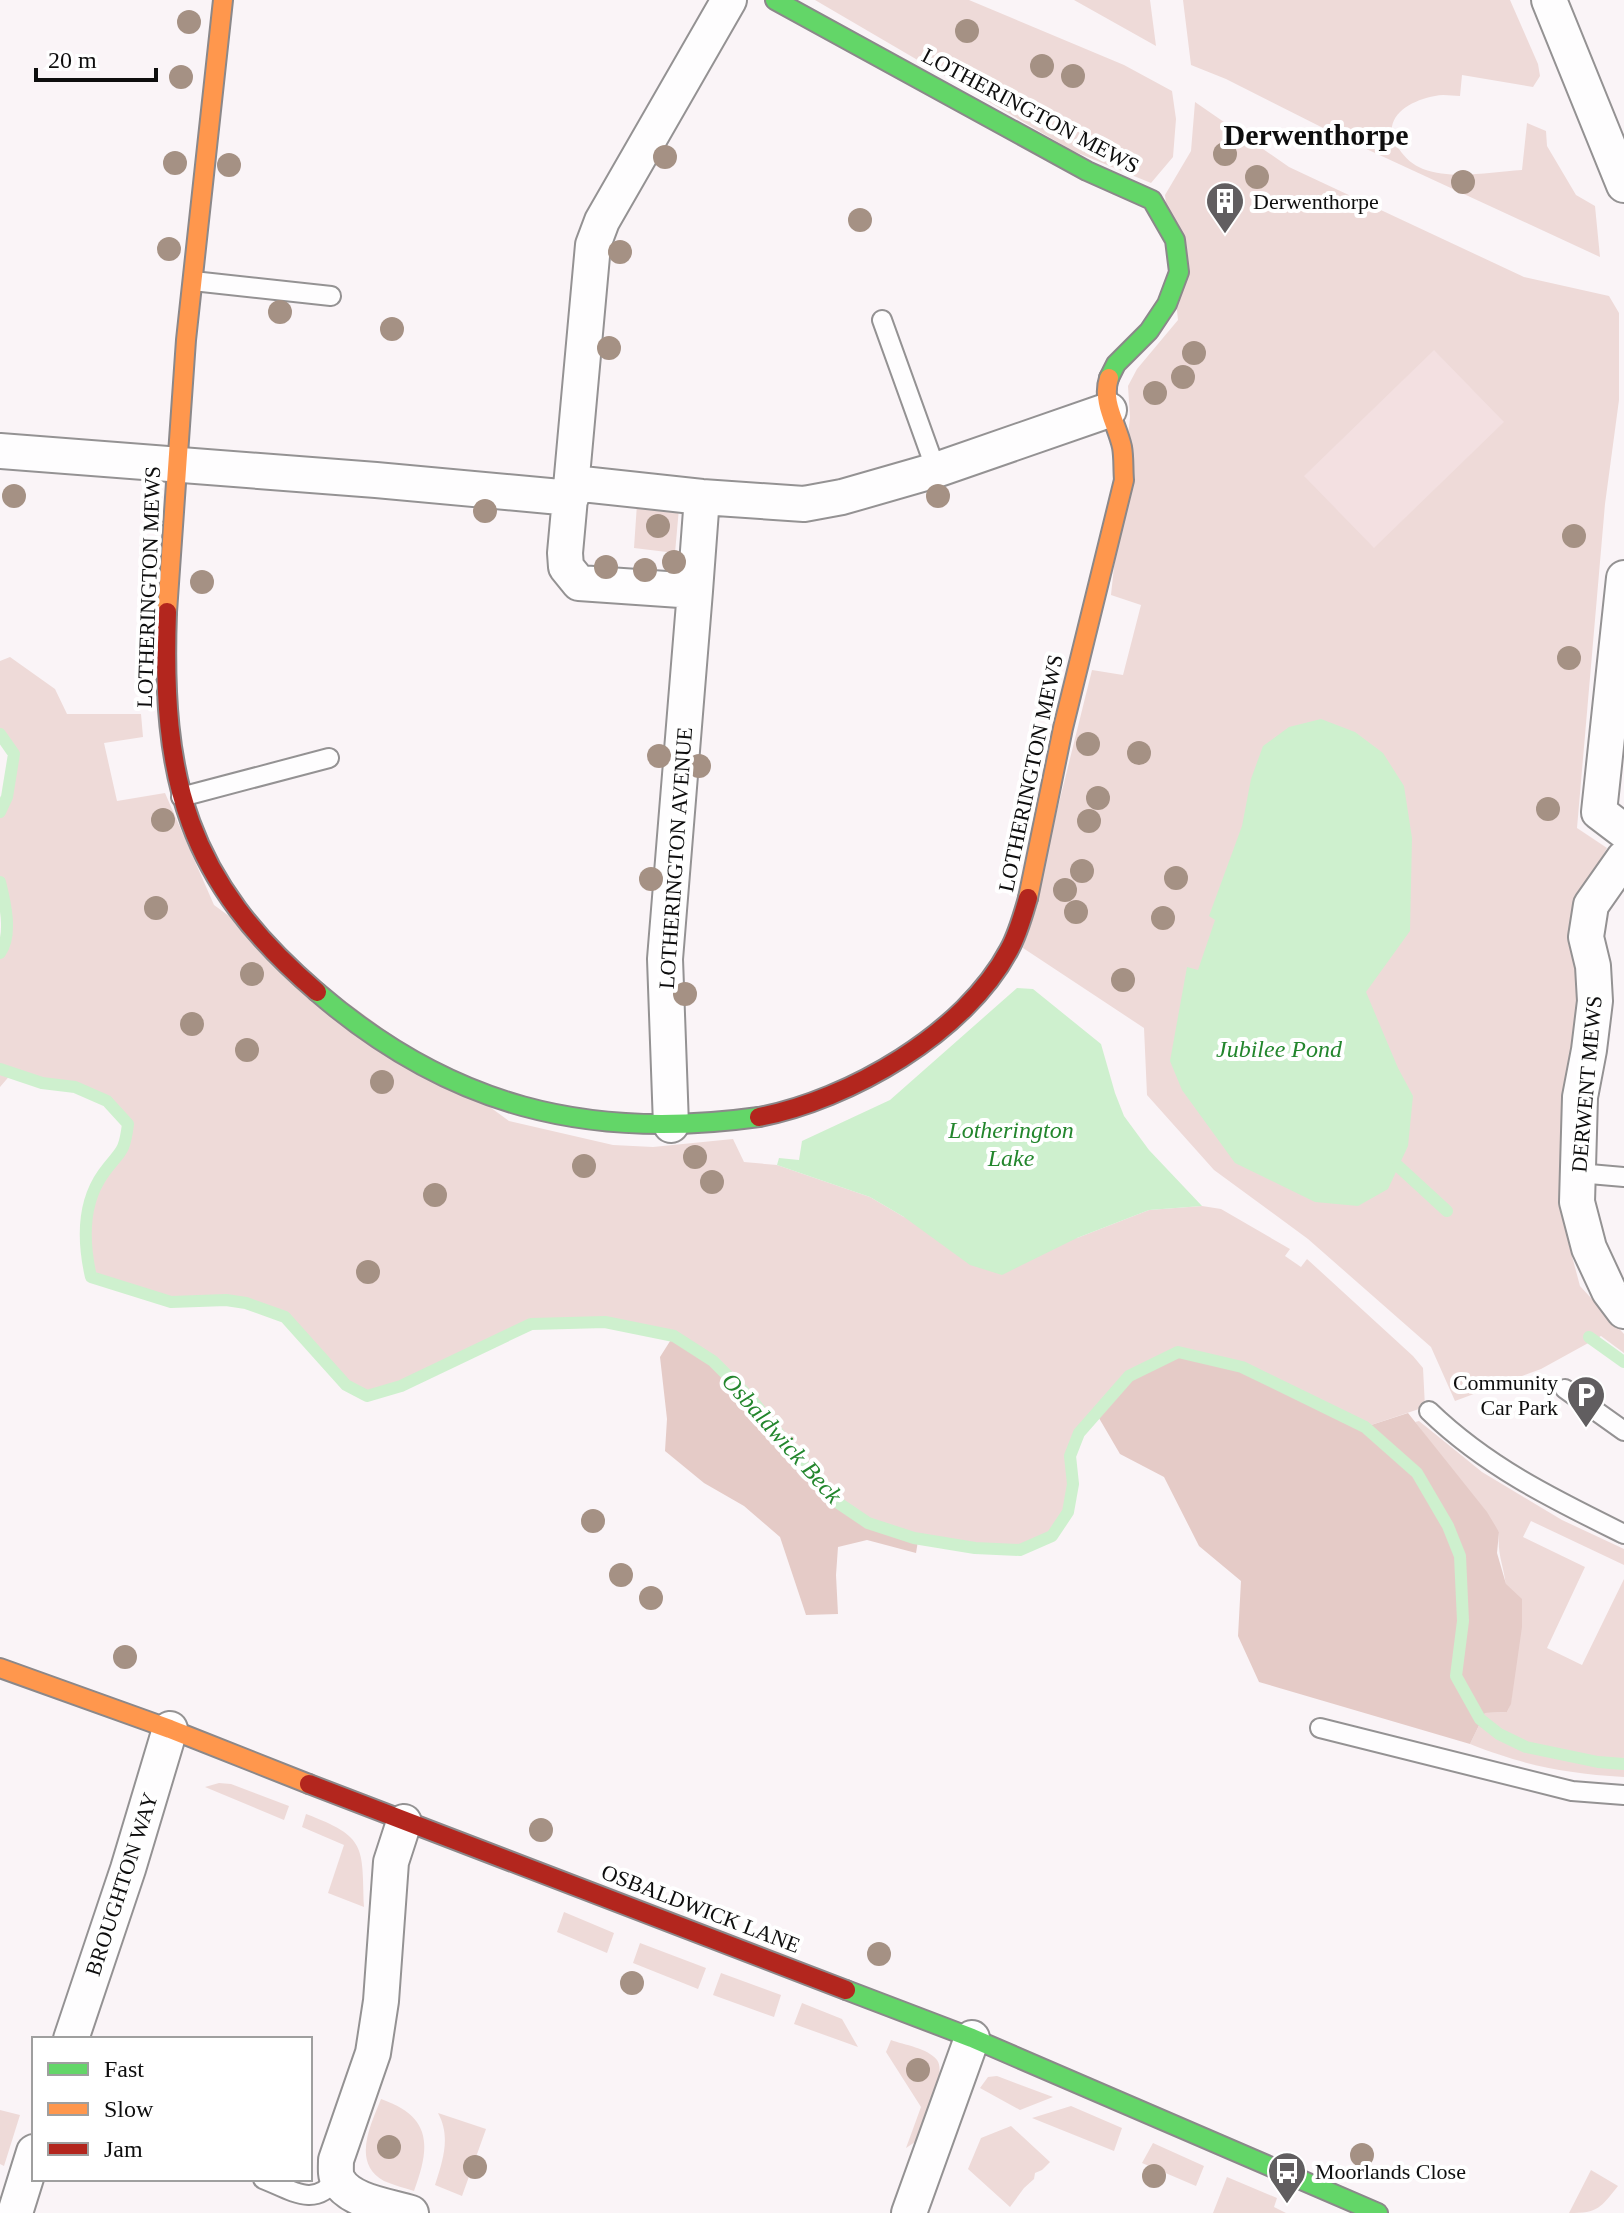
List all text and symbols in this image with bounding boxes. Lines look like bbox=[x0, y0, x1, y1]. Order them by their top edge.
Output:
scale bar bbox=[36, 32, 156, 82]
street label: LOTHERINGTON MEWS bbox=[918, 43, 1144, 178]
text: 20 m bbox=[48, 47, 97, 73]
district label: Derwenthorpe bbox=[1224, 118, 1408, 151]
building icon: Derwenthorpe bbox=[1204, 180, 1246, 235]
place label: Derwenthorpe bbox=[1253, 189, 1379, 214]
street label: LOTHERINGTON MEWS bbox=[132, 466, 165, 708]
street label: LOTHERINGTON MEWS bbox=[993, 652, 1068, 894]
street label: LOTHERINGTON AVENUE bbox=[654, 726, 697, 990]
street label: DERWENT MEWS bbox=[1566, 995, 1607, 1174]
water label: Jubilee Pond bbox=[1216, 1036, 1343, 1062]
water label: Lotherington Lake bbox=[947, 1117, 1074, 1171]
water label: Osbaldwick Beck bbox=[717, 1368, 847, 1509]
place label: Community Car Park bbox=[1453, 1370, 1558, 1420]
parking icon: Community Car Park bbox=[1565, 1374, 1607, 1429]
street label: BROUGHTON WAY bbox=[80, 1789, 163, 1979]
street label: OSBALDWICK LANE bbox=[598, 1859, 804, 1958]
legend bbox=[32, 2037, 312, 2181]
text: Fast bbox=[104, 2056, 144, 2082]
text: Slow bbox=[104, 2096, 154, 2122]
text: Jam bbox=[104, 2136, 143, 2162]
bus stop icon: Moorlands Close bbox=[1266, 2150, 1308, 2205]
place label: Moorlands Close bbox=[1315, 2159, 1466, 2184]

